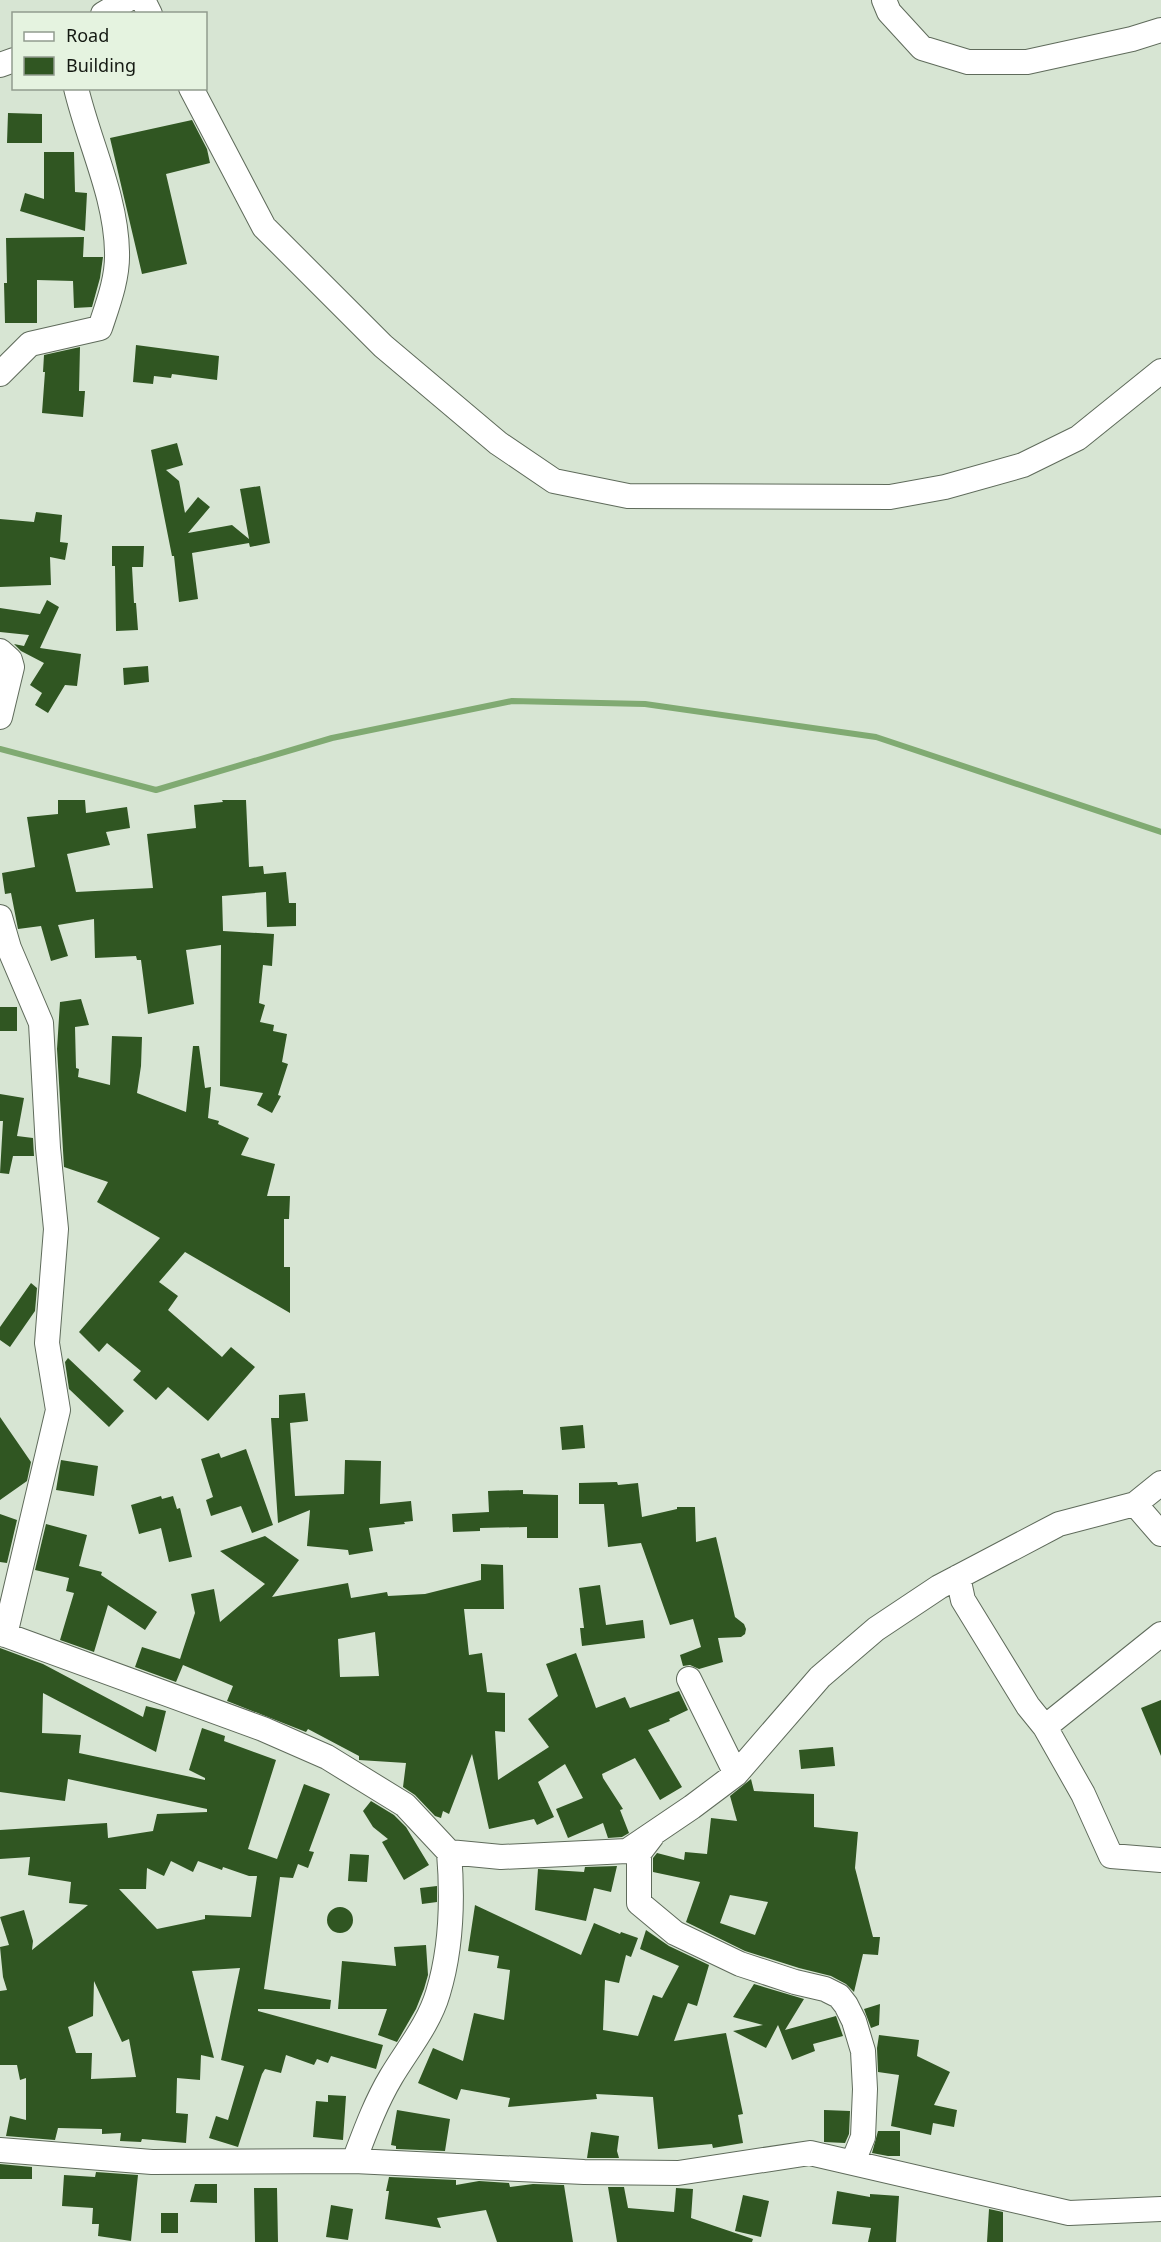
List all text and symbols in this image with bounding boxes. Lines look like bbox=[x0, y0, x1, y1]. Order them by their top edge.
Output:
legend bbox=[12, 12, 207, 90]
text: Road bbox=[66, 23, 109, 47]
text: Building bbox=[66, 53, 136, 77]

